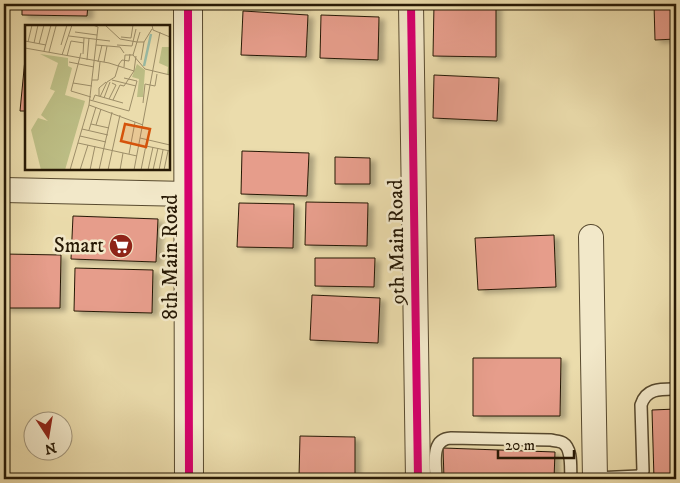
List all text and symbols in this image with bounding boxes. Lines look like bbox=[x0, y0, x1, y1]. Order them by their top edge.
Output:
inset map bbox=[25, 25, 170, 170]
street label: 9th Main Road bbox=[383, 179, 411, 306]
street label: 8th Main Road bbox=[158, 194, 184, 320]
place label: Smart bbox=[54, 233, 104, 259]
supermarket icon: Smart bbox=[108, 233, 134, 259]
north arrow bbox=[22, 410, 72, 460]
scale bar bbox=[498, 428, 574, 460]
text: 20 m bbox=[505, 436, 535, 455]
text: N bbox=[43, 438, 58, 458]

